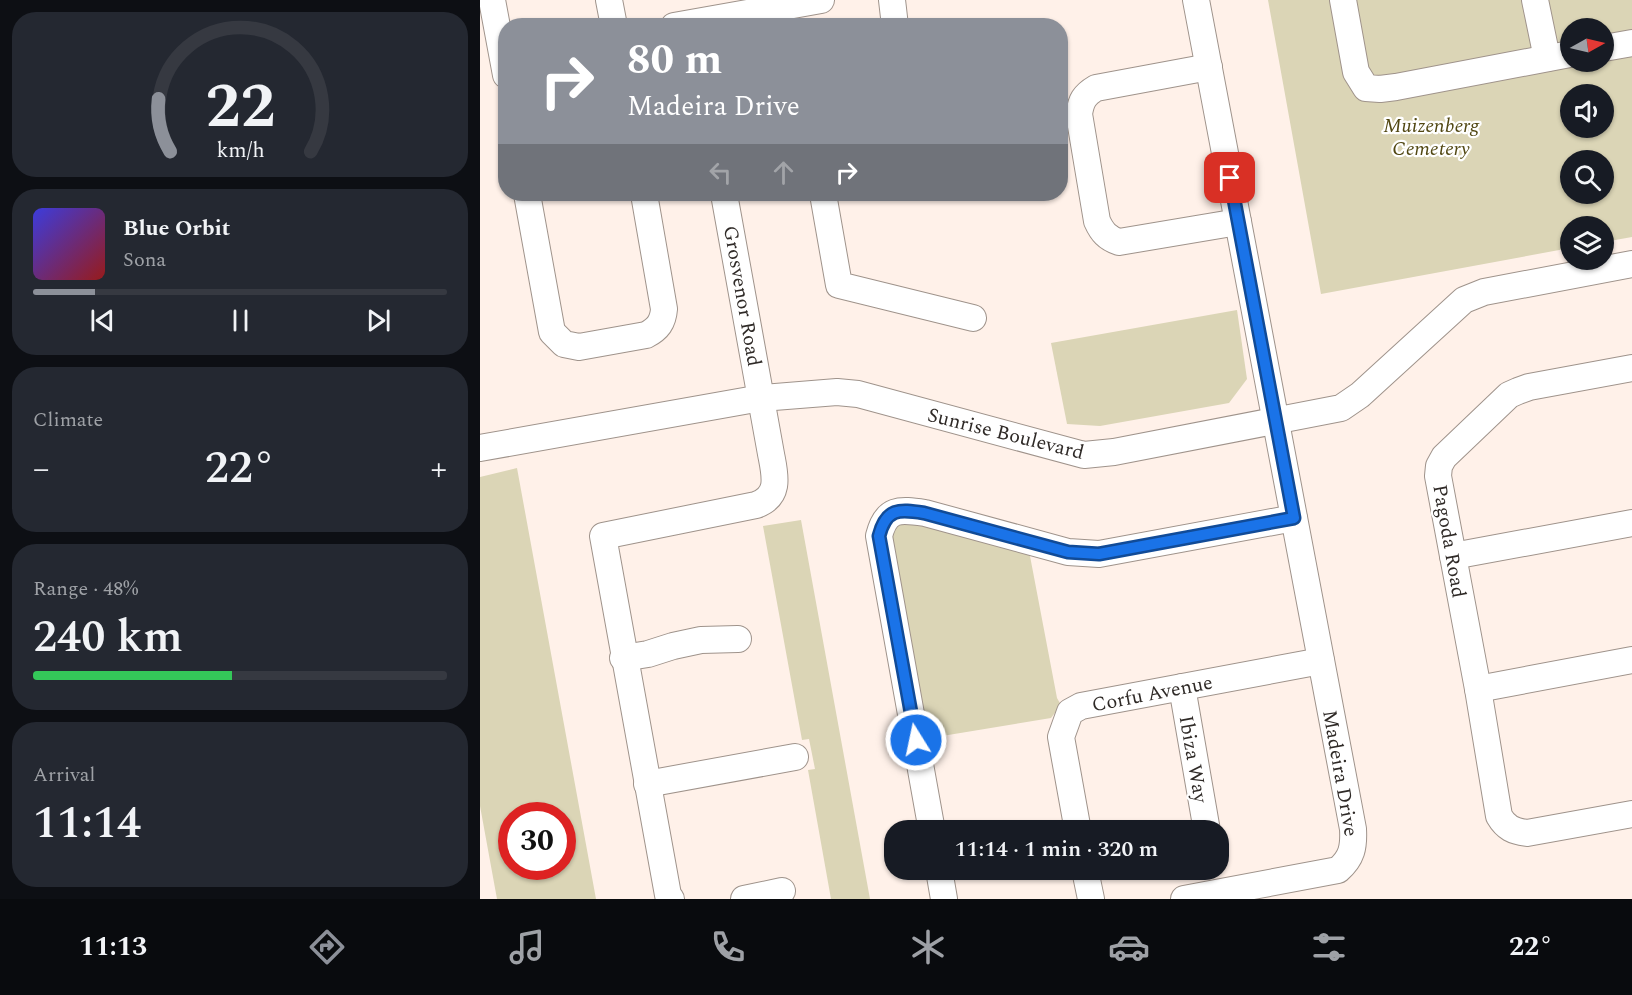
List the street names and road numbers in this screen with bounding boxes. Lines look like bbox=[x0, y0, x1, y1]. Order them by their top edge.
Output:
street label: Grosvenor Road bbox=[715, 223, 769, 369]
street label: Sunrise Boulevard bbox=[924, 400, 1087, 468]
street label: Pagoda Road bbox=[1424, 482, 1474, 600]
street label: Corfu Avenue bbox=[1089, 668, 1215, 720]
street label: Madeira Drive bbox=[1314, 708, 1366, 839]
street label: Ibiza Way bbox=[1171, 713, 1216, 807]

